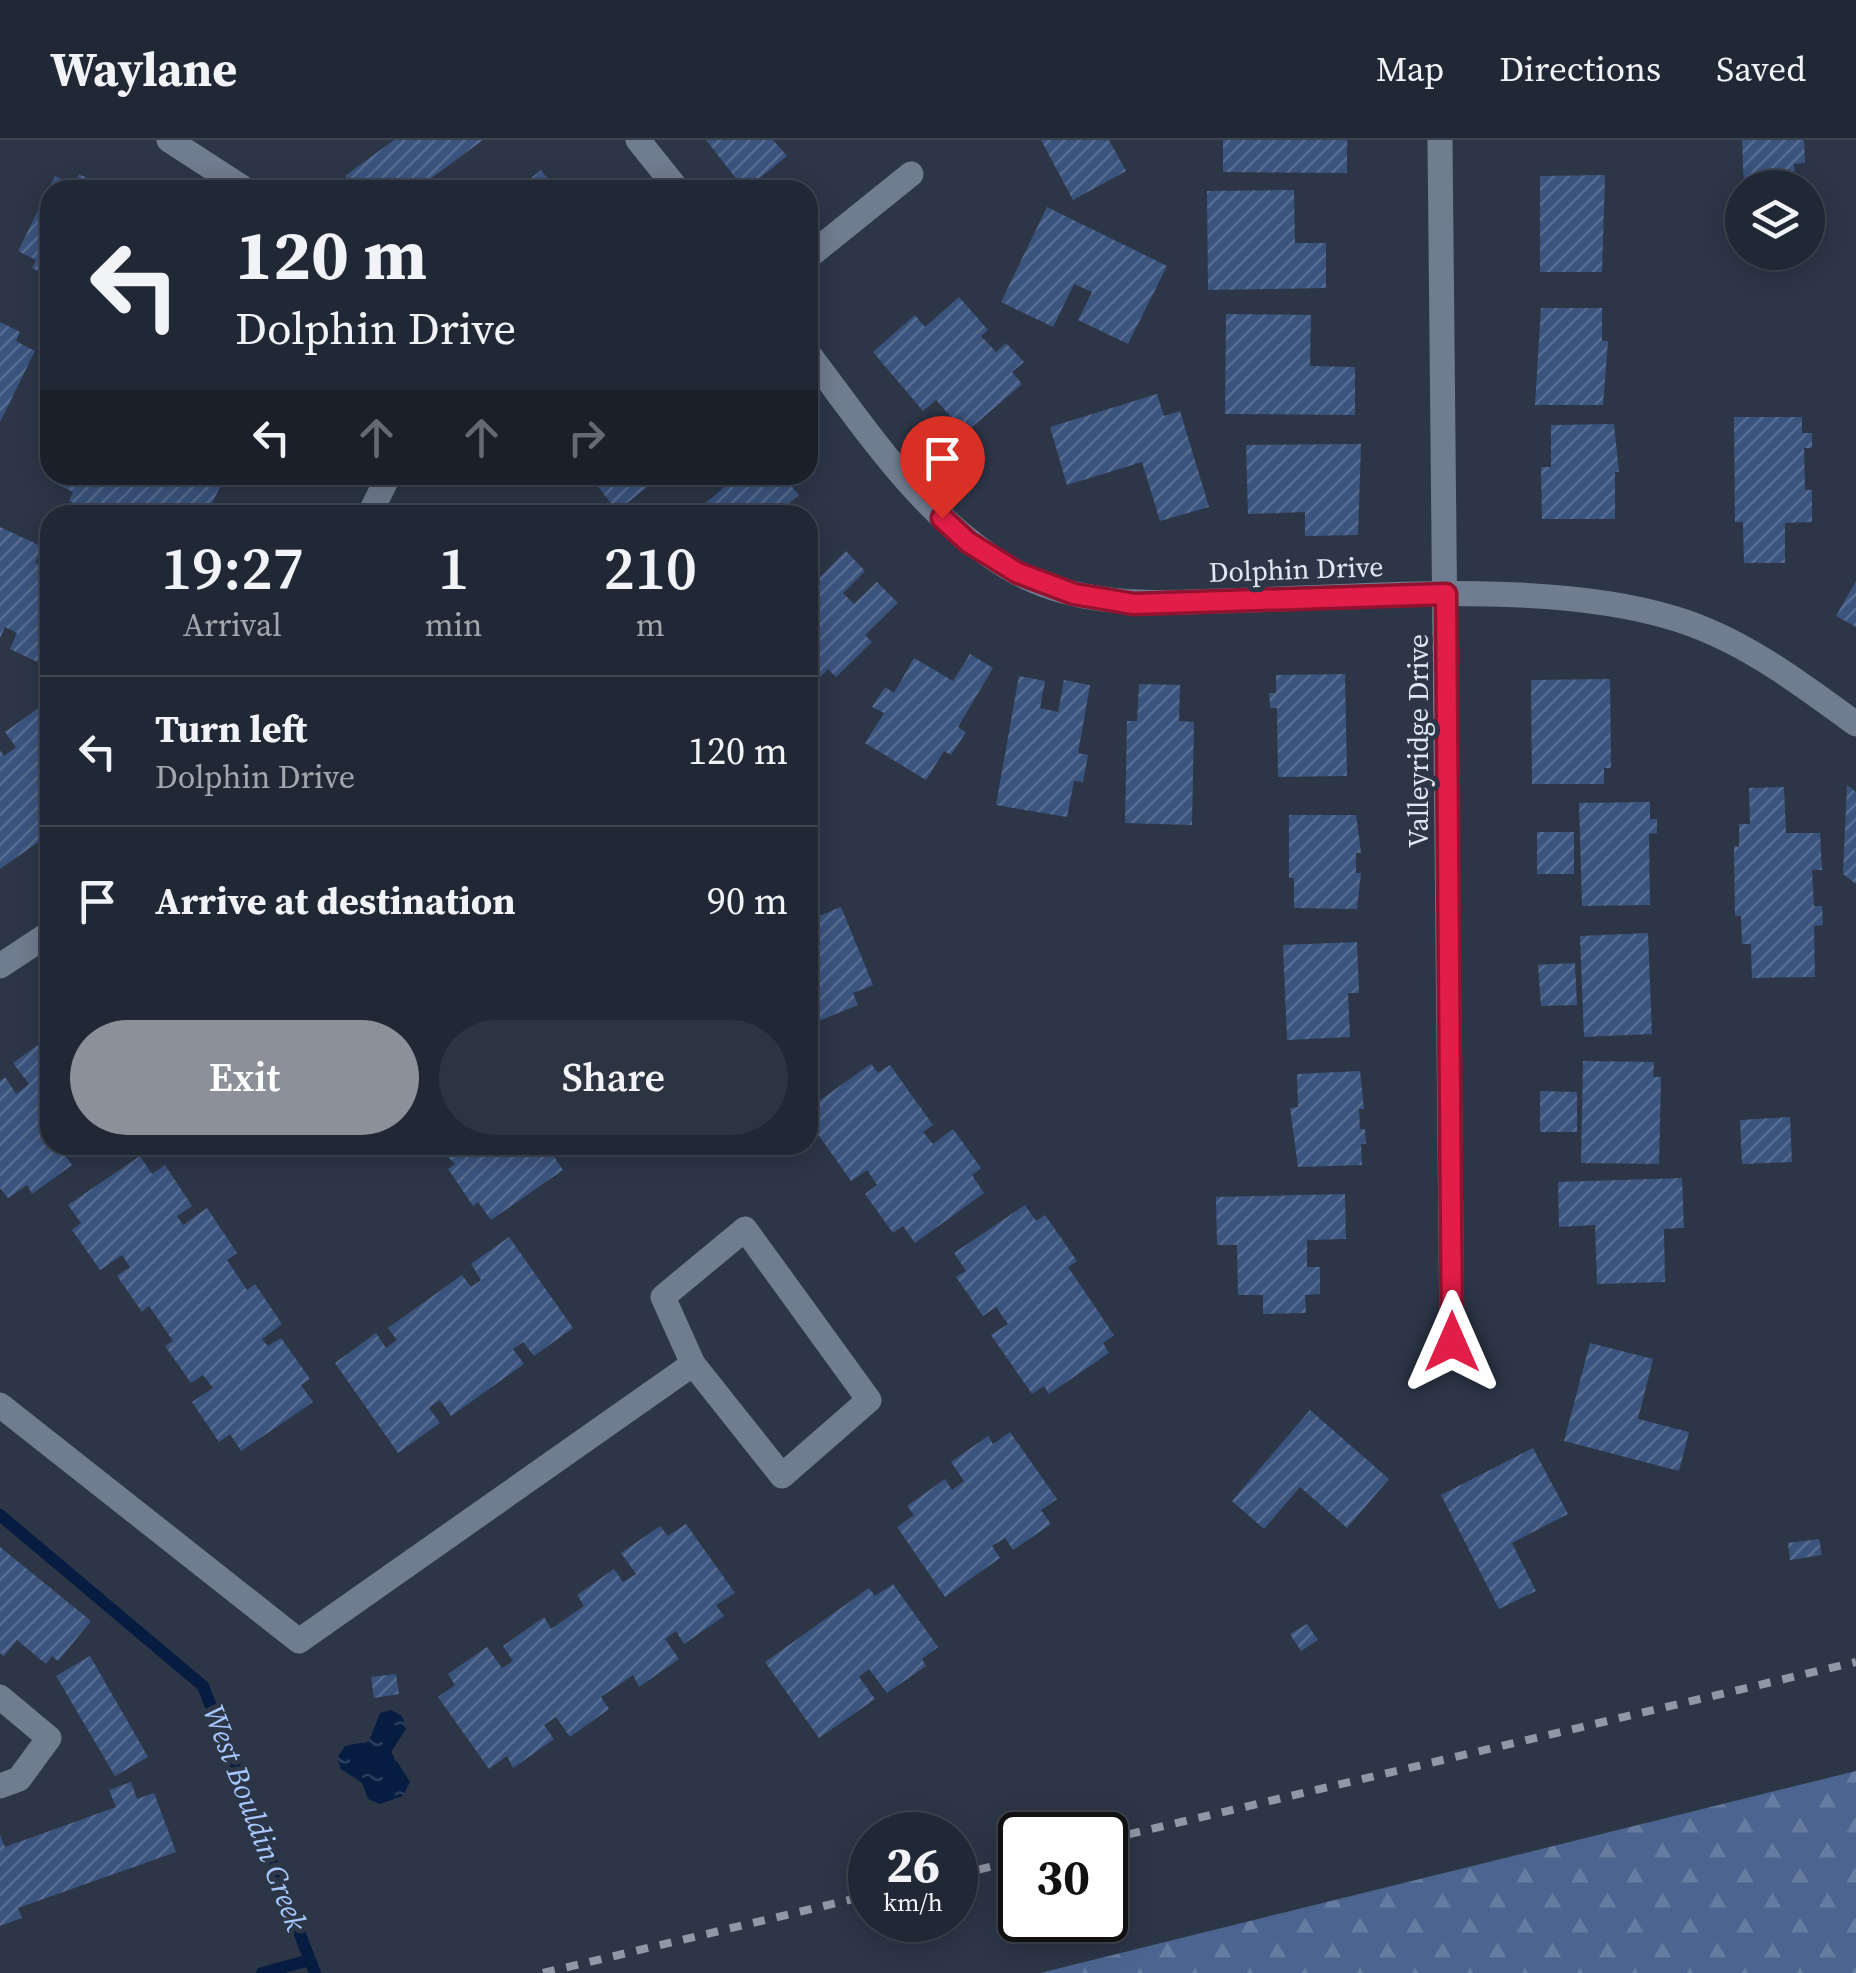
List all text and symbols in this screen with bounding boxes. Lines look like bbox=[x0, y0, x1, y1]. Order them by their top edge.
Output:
text: Waylane bbox=[50, 36, 237, 102]
text: Map bbox=[1376, 45, 1444, 93]
text: Directions bbox=[1499, 45, 1661, 93]
text: Saved bbox=[1716, 45, 1806, 93]
map controls bbox=[1725, 170, 1825, 270]
button: layers bbox=[1725, 170, 1825, 270]
text: 120 m bbox=[235, 206, 427, 302]
icon: left bbox=[70, 220, 200, 350]
text: Dolphin Drive bbox=[235, 297, 516, 359]
icon: left bbox=[244, 410, 299, 465]
icon: ahead bbox=[349, 410, 404, 465]
icon: ahead bbox=[454, 410, 509, 465]
icon: right bbox=[559, 410, 614, 465]
pin bbox=[900, 416, 985, 519]
icon: arrive bbox=[915, 431, 970, 486]
text: 19:27 bbox=[161, 527, 304, 609]
text: 1 bbox=[438, 527, 469, 609]
text: 210 bbox=[603, 527, 697, 609]
street label: Dolphin Drive bbox=[1208, 547, 1384, 591]
text: Arrival bbox=[183, 603, 282, 647]
text: min bbox=[425, 603, 482, 647]
text: m bbox=[636, 603, 665, 647]
street label: Valleyridge Drive bbox=[1399, 634, 1437, 848]
text: Turn left bbox=[155, 703, 307, 755]
icon: left bbox=[70, 724, 125, 779]
text: 120 m bbox=[688, 725, 788, 777]
text: Dolphin Drive bbox=[155, 755, 355, 799]
icon: arrive bbox=[70, 874, 125, 929]
text: Arrive at destination bbox=[155, 875, 516, 927]
text: 90 m bbox=[707, 875, 788, 927]
button: Exit bbox=[70, 1020, 419, 1135]
button: Share bbox=[439, 1020, 788, 1135]
position arrow bbox=[1400, 1290, 1504, 1394]
water label: West Bouldin Creek bbox=[194, 1699, 318, 1937]
speed limit sign: 30 bbox=[998, 1812, 1128, 1942]
text: 26 bbox=[886, 1830, 940, 1899]
text: km/h bbox=[883, 1885, 943, 1919]

